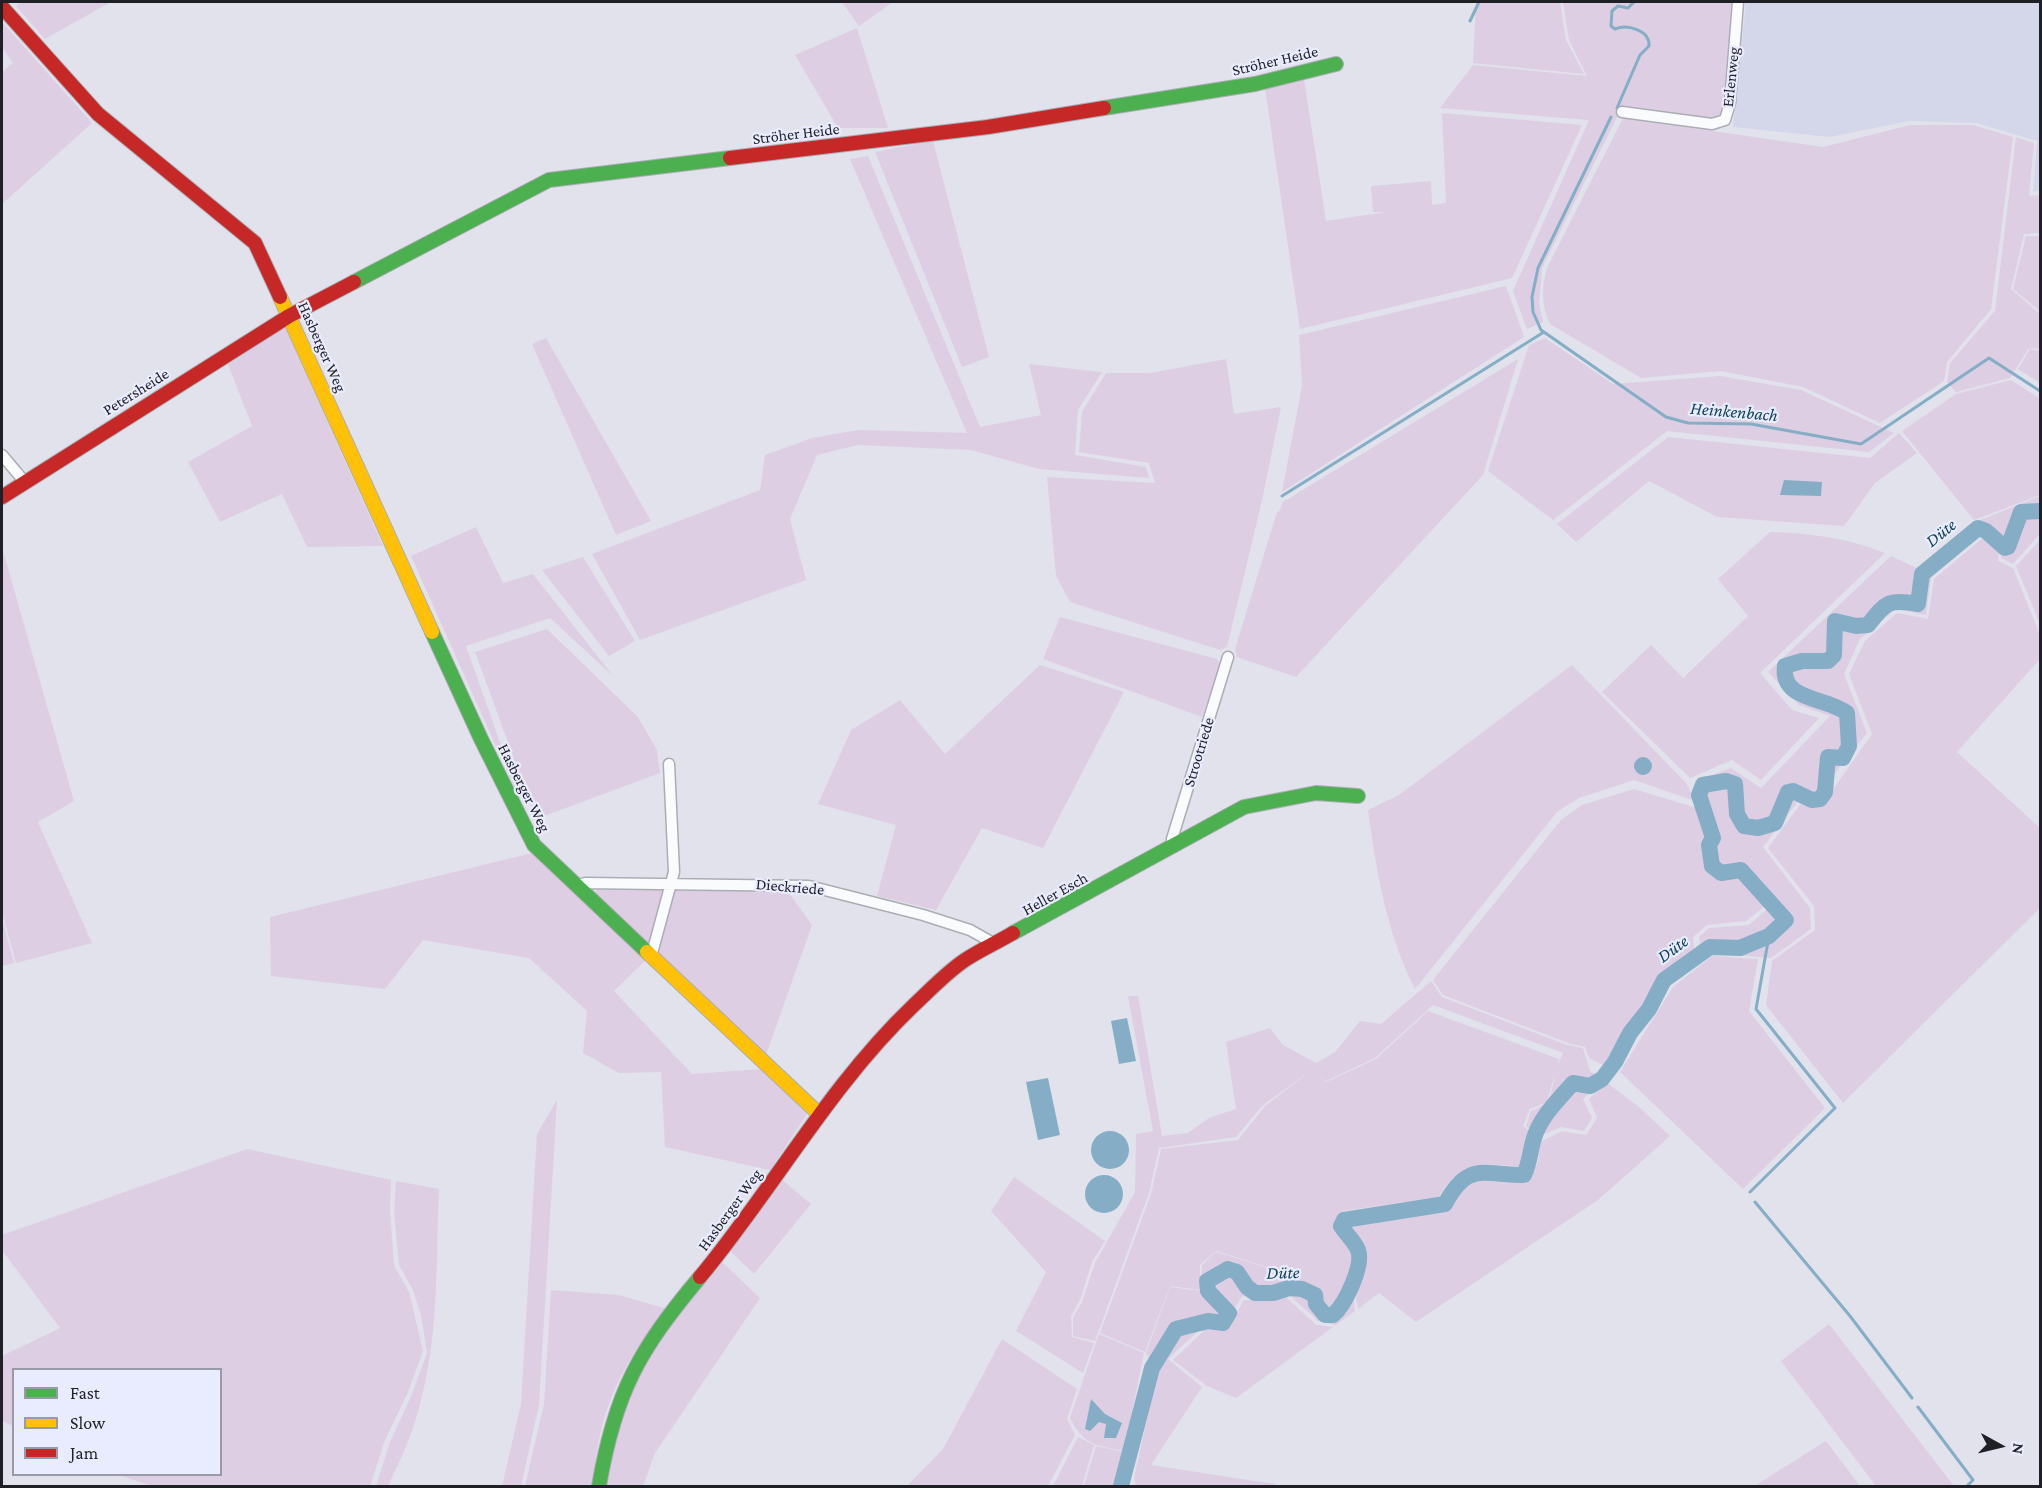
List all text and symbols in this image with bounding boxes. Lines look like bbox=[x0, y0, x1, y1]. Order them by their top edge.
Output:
street label: Ströher Heide bbox=[1230, 42, 1320, 80]
street label: Erlenweg bbox=[1718, 46, 1744, 108]
street label: Ströher Heide bbox=[751, 119, 841, 149]
street label: Hasberger Weg bbox=[294, 299, 350, 395]
street label: Petersheide bbox=[99, 364, 173, 420]
water label: Heinkenbach bbox=[1689, 397, 1779, 427]
water label: Düte bbox=[1921, 514, 1961, 552]
street label: Strootriede bbox=[1179, 715, 1219, 789]
street label: Hasberger Weg bbox=[493, 740, 555, 836]
street label: Heller Esch bbox=[1019, 868, 1091, 920]
street label: Dieckriede bbox=[755, 874, 825, 900]
water label: Düte bbox=[1653, 931, 1693, 967]
street label: Hasberger Weg bbox=[694, 1165, 766, 1255]
water label: Düte bbox=[1266, 1262, 1300, 1284]
legend bbox=[12, 1368, 222, 1476]
text: Fast bbox=[70, 1383, 100, 1403]
text: Slow bbox=[70, 1413, 105, 1433]
north arrow bbox=[1970, 1416, 2030, 1476]
text: N bbox=[2009, 1442, 2027, 1455]
text: Jam bbox=[70, 1443, 98, 1463]

